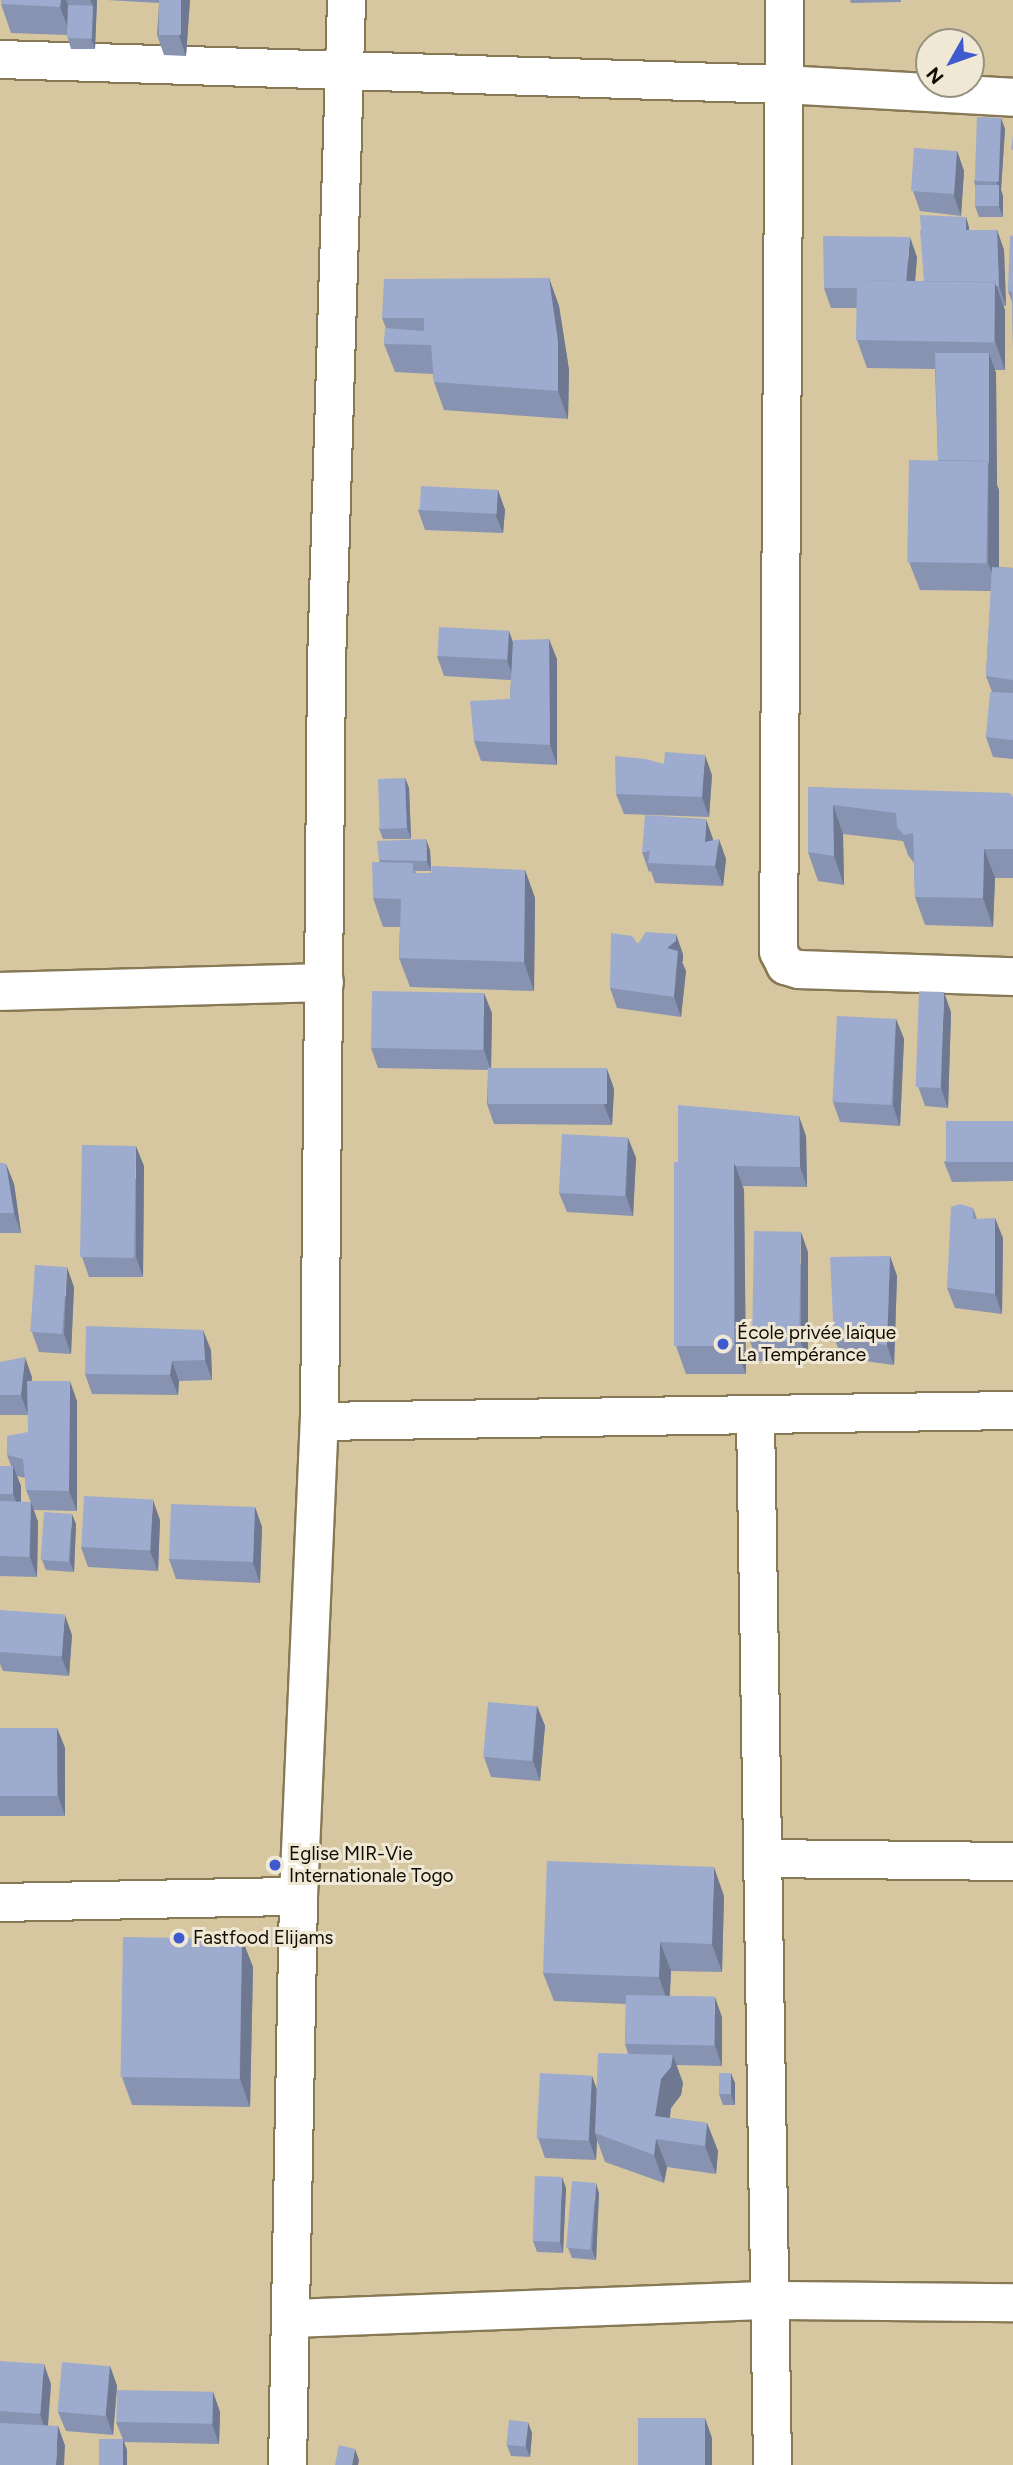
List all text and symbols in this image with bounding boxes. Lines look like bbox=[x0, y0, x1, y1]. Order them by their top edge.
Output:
north arrow bbox=[915, 28, 985, 98]
text: N bbox=[922, 63, 949, 89]
place label: École privée laïque La Tempérance bbox=[737, 1322, 896, 1366]
marker: École privée laïque La Tempérance bbox=[715, 1336, 731, 1352]
place label: Eglise MIR-Vie Internationale Togo bbox=[289, 1843, 454, 1887]
marker: Eglise MIR-Vie Internationale Togo bbox=[267, 1857, 283, 1873]
place label: Fastfood Elijams bbox=[193, 1927, 333, 1949]
marker: Fastfood Elijams bbox=[171, 1930, 187, 1946]

